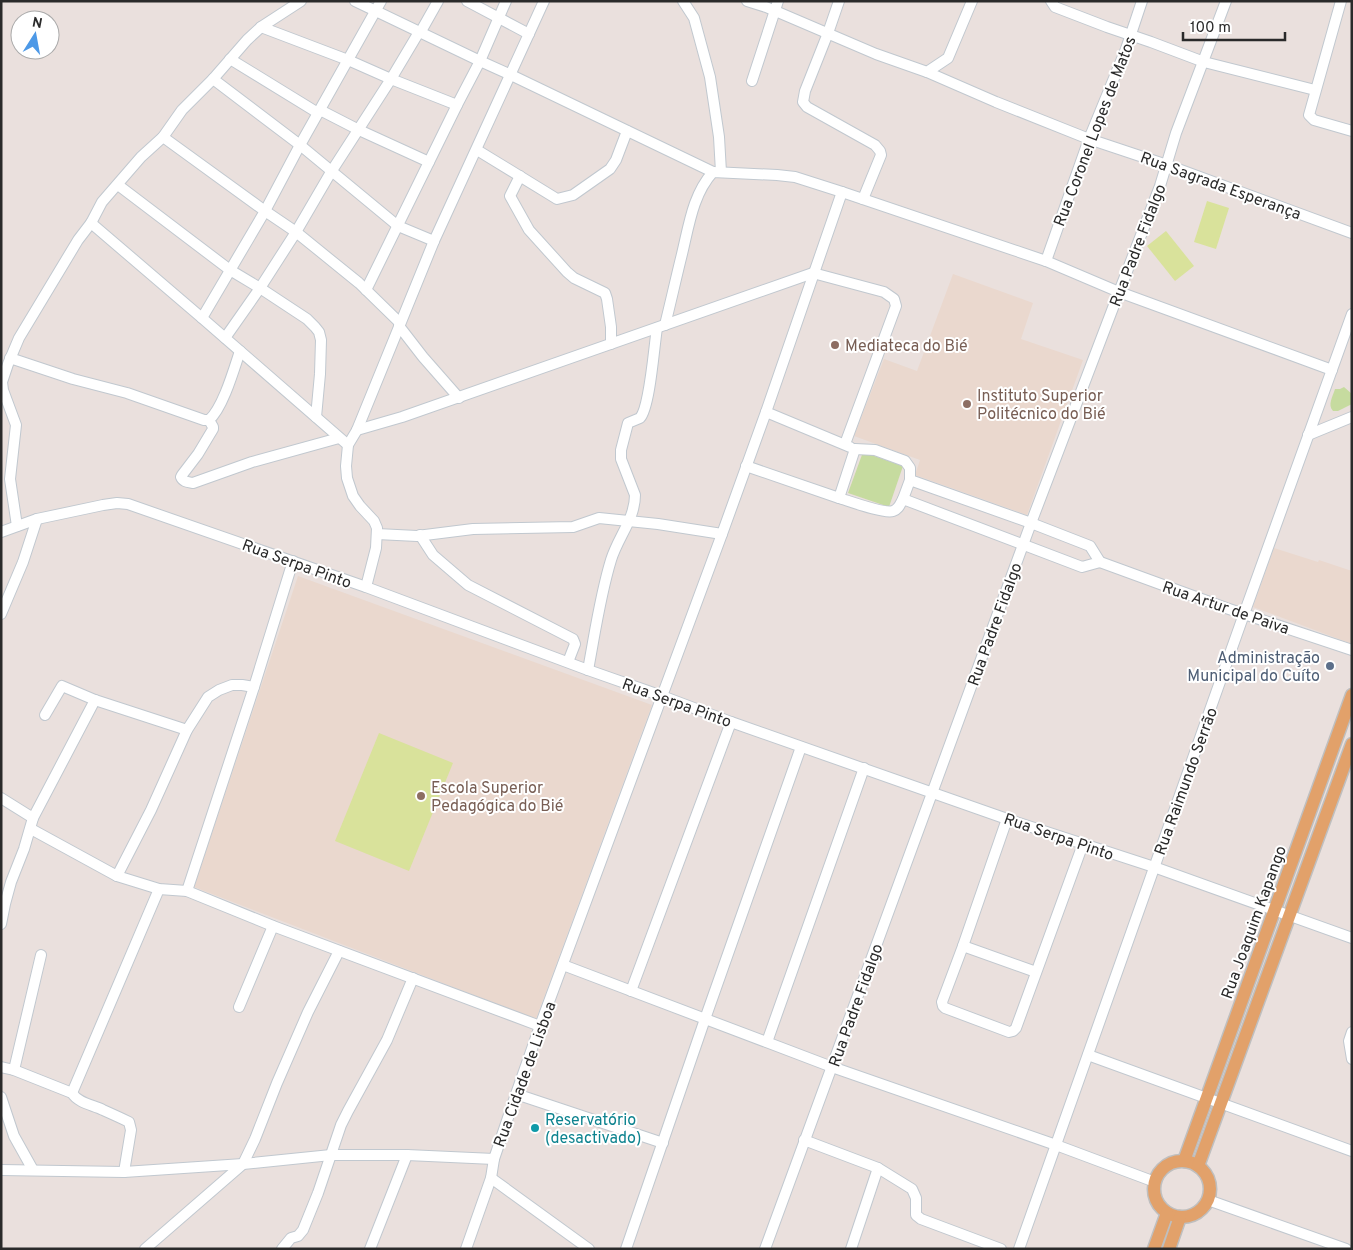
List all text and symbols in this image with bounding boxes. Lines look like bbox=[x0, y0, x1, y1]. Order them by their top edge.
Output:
north arrow bbox=[10, 10, 60, 60]
scale bar bbox=[1183, 10, 1286, 42]
text: N bbox=[31, 14, 44, 33]
text: 100 m bbox=[1190, 19, 1231, 38]
street label: Rua Coronel Lopes de Matos bbox=[1050, 34, 1141, 230]
street label: Rua Sagrada Esperança bbox=[1137, 148, 1303, 225]
street label: Rua Padre Fidalgo bbox=[1106, 181, 1171, 310]
place label: Mediateca do Bié bbox=[845, 337, 968, 357]
marker: Mediateca do Bié bbox=[829, 339, 841, 351]
place label: Instituto Superior Politécnico do Bié bbox=[977, 387, 1106, 425]
marker: Instituto Superior Politécnico do Bié bbox=[961, 398, 973, 410]
street label: Rua Serpa Pinto bbox=[239, 536, 354, 594]
street label: Rua Padre Fidalgo bbox=[964, 560, 1027, 689]
street label: Rua Artur de Paiva bbox=[1159, 578, 1291, 640]
place label: Administração Municipal do Cuíto bbox=[1187, 649, 1320, 687]
marker: Administração Municipal do Cuíto bbox=[1324, 660, 1336, 672]
street label: Rua Serpa Pinto bbox=[619, 675, 734, 733]
street label: Rua Raimundo Serrão bbox=[1151, 705, 1223, 858]
place label: Escola Superior Pedagógica do Bié bbox=[431, 779, 563, 817]
marker: Escola Superior Pedagógica do Bié bbox=[415, 790, 427, 802]
street label: Rua Serpa Pinto bbox=[1001, 810, 1116, 866]
street label: Rua Joaquim Kapango bbox=[1218, 843, 1292, 1002]
street label: Rua Padre Fidalgo bbox=[825, 941, 888, 1070]
street label: Rua Cidade de Lisboa bbox=[490, 999, 562, 1150]
place label: Reservatório (desactivado) bbox=[545, 1111, 642, 1149]
marker: Reservatório (desactivado) bbox=[529, 1122, 541, 1134]

